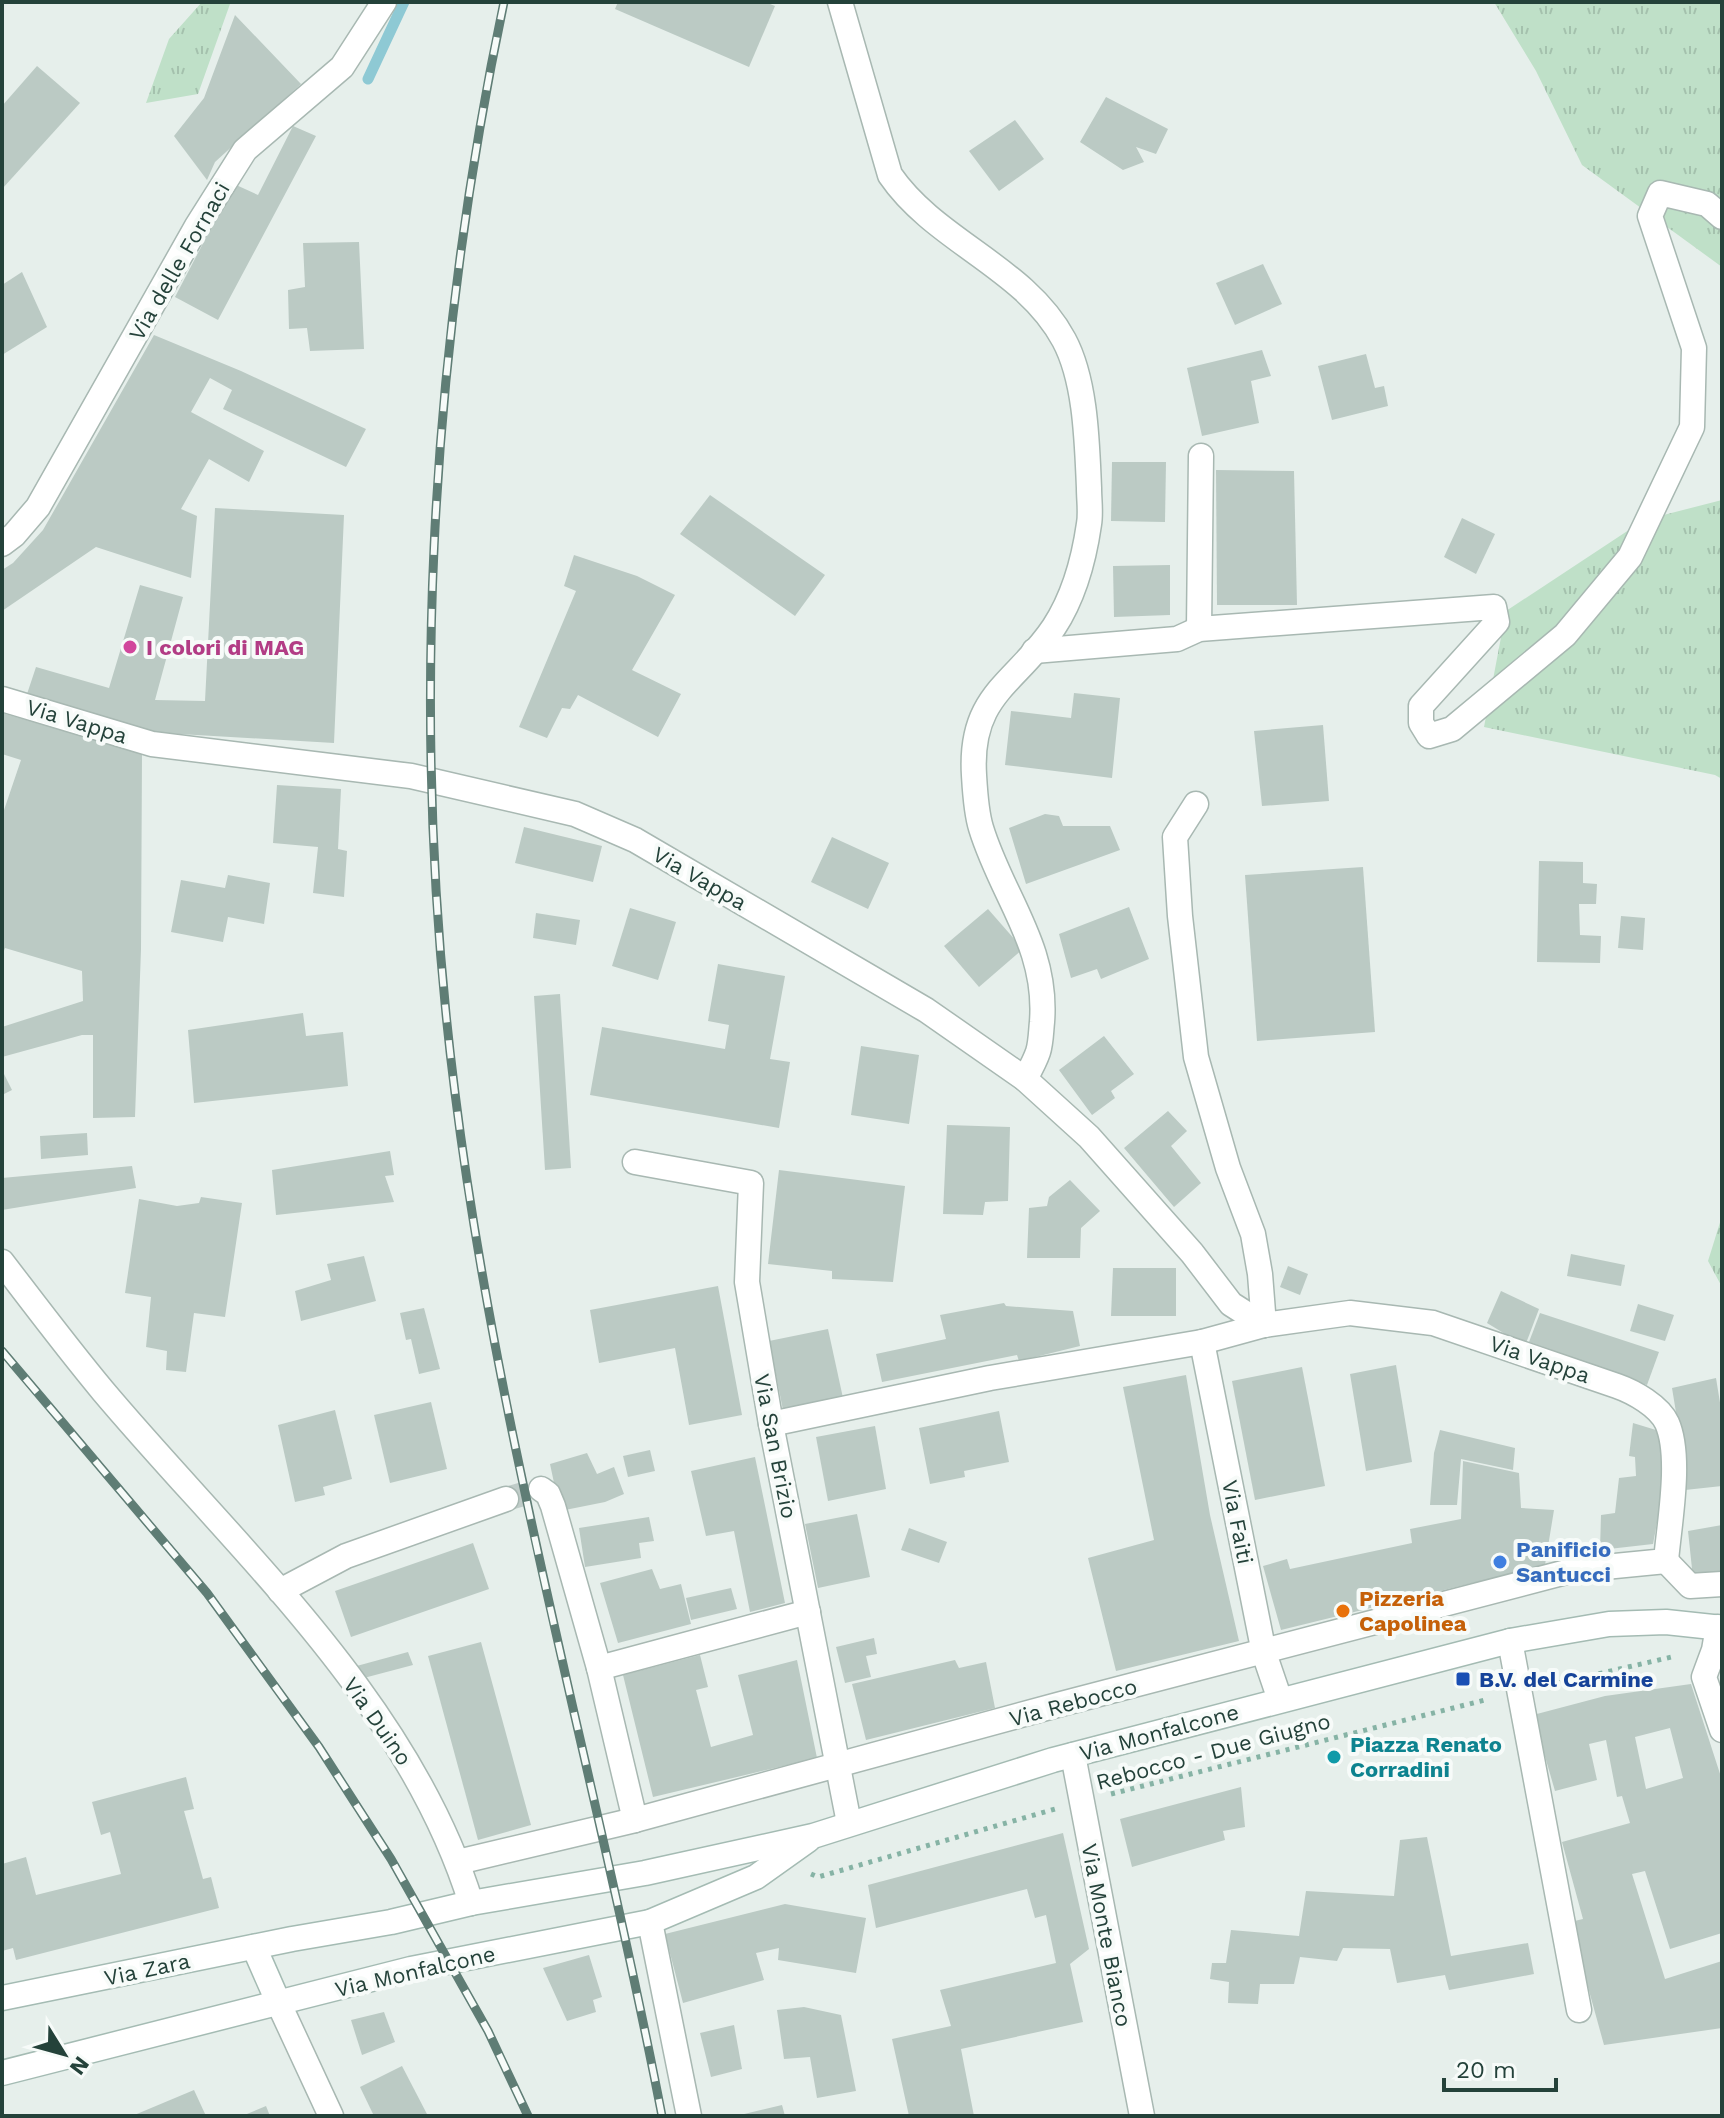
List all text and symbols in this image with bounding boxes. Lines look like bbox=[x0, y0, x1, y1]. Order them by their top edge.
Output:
street label: Via delle Fornaci bbox=[124, 178, 235, 345]
place label: I colori di MAG bbox=[146, 635, 304, 660]
marker: I colori di MAG bbox=[121, 638, 139, 656]
street label: Via Vappa bbox=[23, 694, 130, 749]
street label: Via Vappa bbox=[648, 842, 751, 915]
street label: Via Vappa bbox=[1486, 1331, 1593, 1388]
street label: Via San Brizio bbox=[749, 1372, 802, 1521]
street label: Via Faiti bbox=[1217, 1478, 1258, 1566]
place label: Panificio Santucci bbox=[1516, 1537, 1611, 1587]
marker: Panificio Santucci bbox=[1491, 1553, 1509, 1571]
place label: Pizzeria Capolinea bbox=[1359, 1586, 1467, 1636]
marker: Pizzeria Capolinea bbox=[1334, 1602, 1352, 1620]
place label: B.V. del Carmine bbox=[1479, 1667, 1654, 1692]
marker: B.V. del Carmine bbox=[1454, 1670, 1472, 1688]
street label: Via Duino bbox=[338, 1672, 417, 1770]
street label: Via Rebocco bbox=[1006, 1673, 1140, 1732]
street label: Via Monfalcone bbox=[1077, 1699, 1241, 1766]
street label: Rebocco - Due Giugno bbox=[1093, 1708, 1333, 1795]
place label: Piazza Renato Corradini bbox=[1350, 1732, 1502, 1782]
marker: Piazza Renato Corradini bbox=[1325, 1748, 1343, 1766]
street label: Via Monte Bianco bbox=[1076, 1841, 1137, 2029]
street label: Via Monfalcone bbox=[332, 1941, 498, 2002]
street label: Via Zara bbox=[102, 1948, 192, 1991]
north arrow bbox=[24, 2014, 104, 2094]
scale bar bbox=[1444, 2042, 1556, 2092]
text: N bbox=[65, 2052, 94, 2080]
text: 20 m bbox=[1456, 2056, 1516, 2084]

